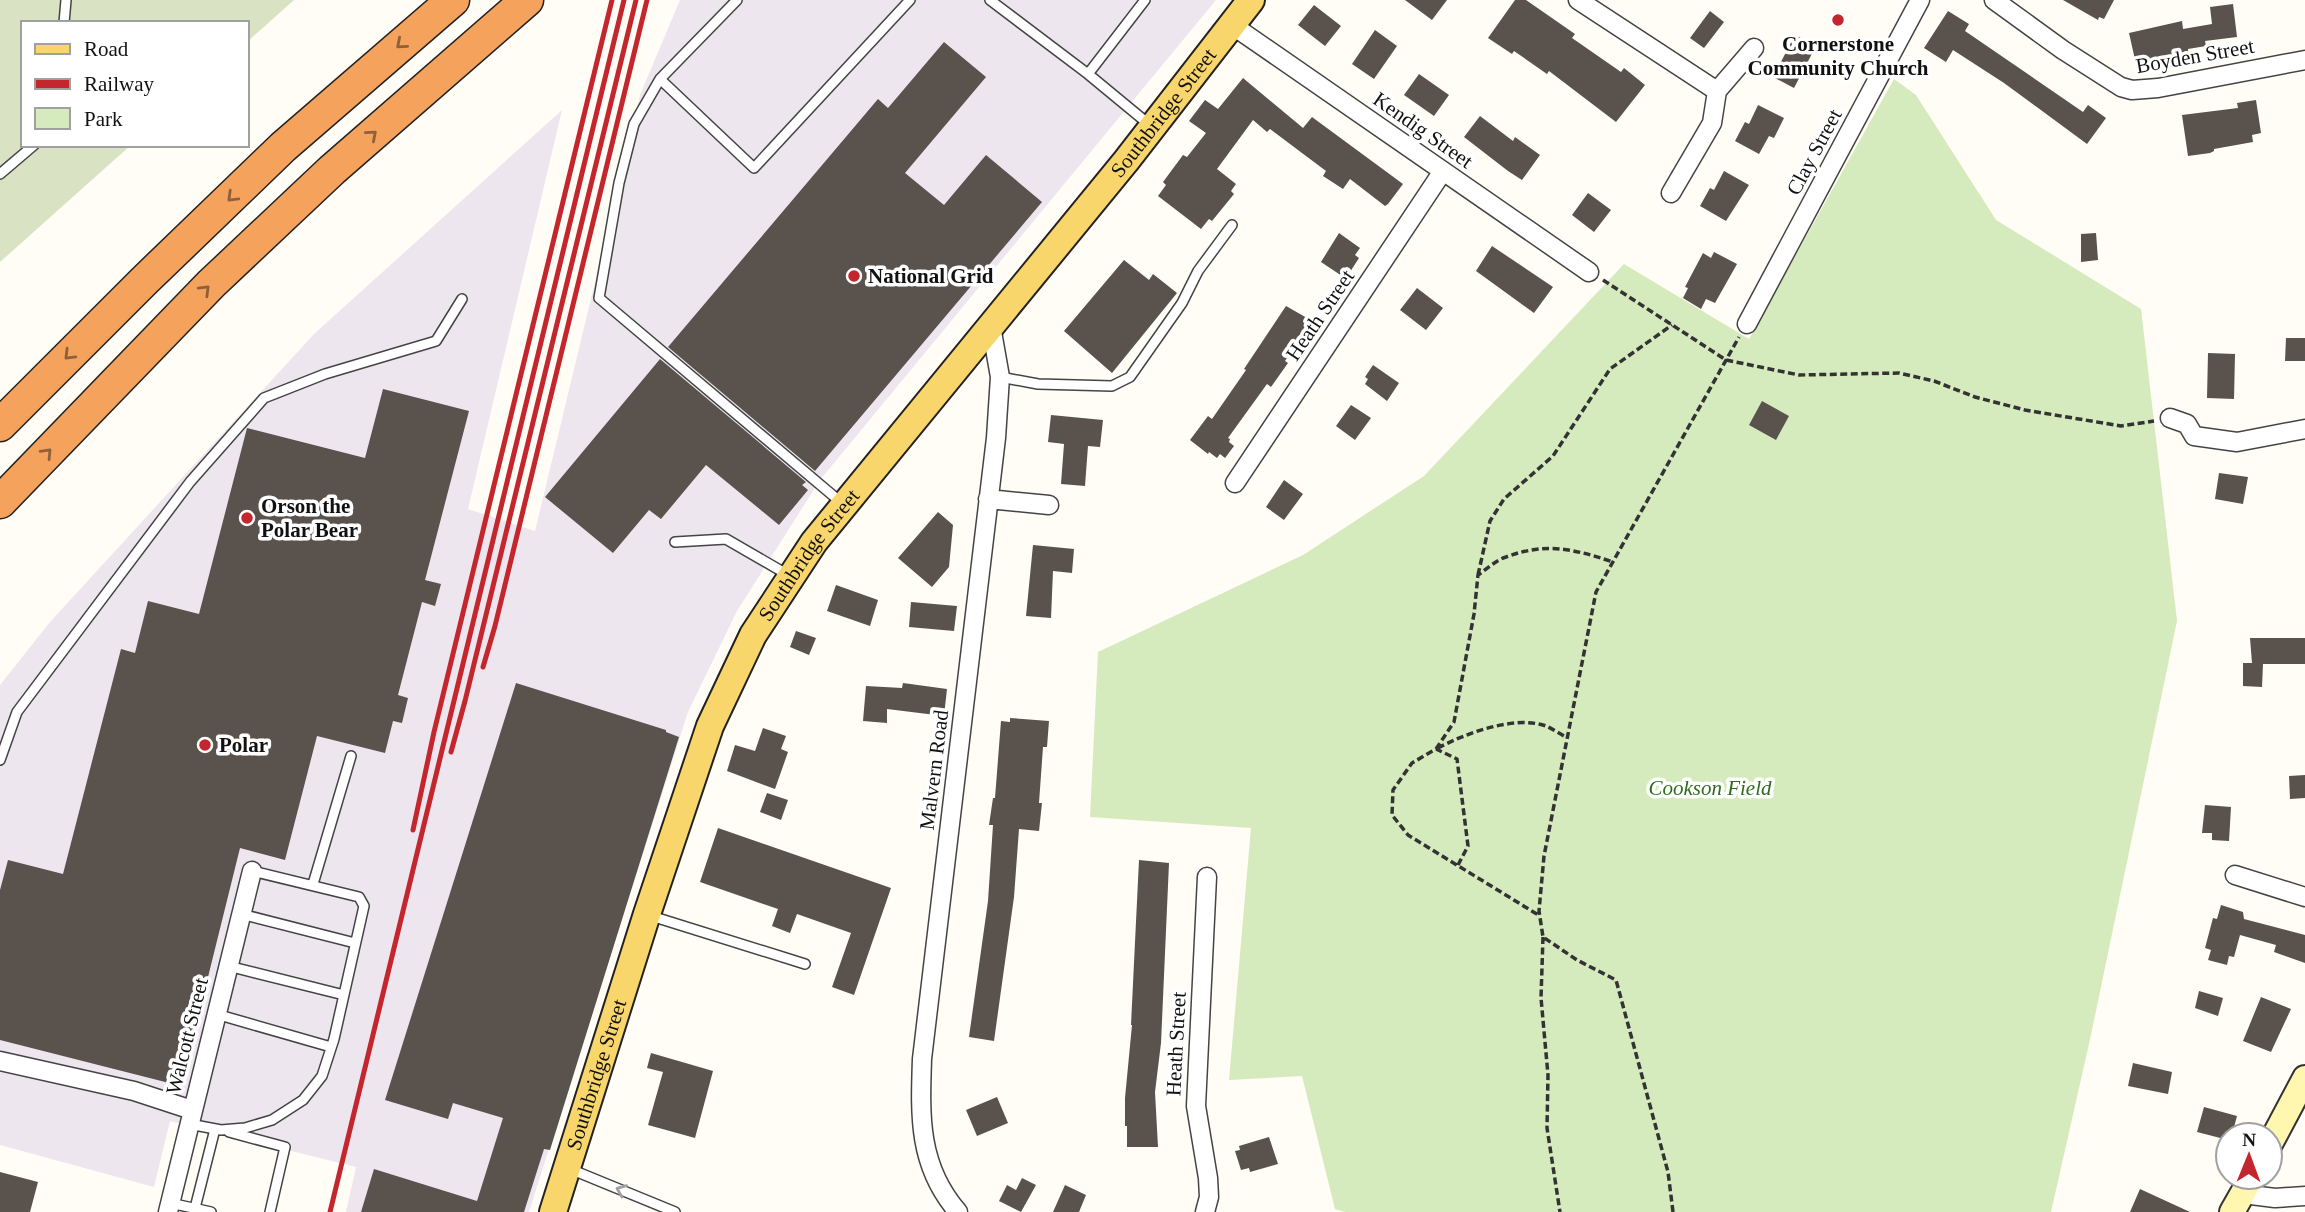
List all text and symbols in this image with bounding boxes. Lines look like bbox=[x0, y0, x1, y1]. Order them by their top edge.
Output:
marker: Cornerstone Community Church bbox=[1830, 12, 1846, 28]
legend bbox=[21, 21, 248, 147]
place label: Cornerstone Community Church bbox=[1747, 32, 1929, 80]
street label: Boyden Street bbox=[2134, 34, 2256, 78]
one-way arrow bbox=[396, 36, 409, 48]
text: Road bbox=[84, 37, 129, 61]
street label: Southbridge Street bbox=[1106, 43, 1221, 182]
text: Railway bbox=[84, 72, 154, 96]
street label: Kendig Street bbox=[1369, 87, 1478, 173]
street label: Clay Street bbox=[1781, 105, 1847, 199]
text: Park bbox=[84, 107, 123, 131]
one-way arrow bbox=[364, 131, 377, 143]
one-way arrow bbox=[227, 188, 240, 201]
place label: National Grid bbox=[868, 264, 994, 288]
street label: Heath Street bbox=[1281, 265, 1359, 365]
marker: National Grid bbox=[846, 268, 862, 284]
one-way arrow bbox=[197, 285, 210, 298]
one-way arrow bbox=[64, 347, 77, 360]
one-way arrow bbox=[38, 448, 51, 461]
street label: Southbridge Street bbox=[753, 484, 864, 626]
place label: Orson the Polar Bear bbox=[261, 494, 358, 542]
marker: Orson the Polar Bear bbox=[239, 510, 255, 526]
street label: Malvern Road bbox=[915, 708, 953, 831]
place label: Polar bbox=[219, 733, 268, 757]
marker: Polar bbox=[197, 737, 213, 753]
park label: Cookson Field bbox=[1648, 776, 1772, 800]
street label: Walcott Street bbox=[161, 975, 213, 1097]
street label: Heath Street bbox=[1161, 991, 1191, 1097]
street label: Southbridge Street bbox=[561, 996, 631, 1153]
north arrow bbox=[2214, 1121, 2284, 1191]
text: N bbox=[2242, 1129, 2257, 1150]
one-way arrow bbox=[616, 1184, 628, 1198]

